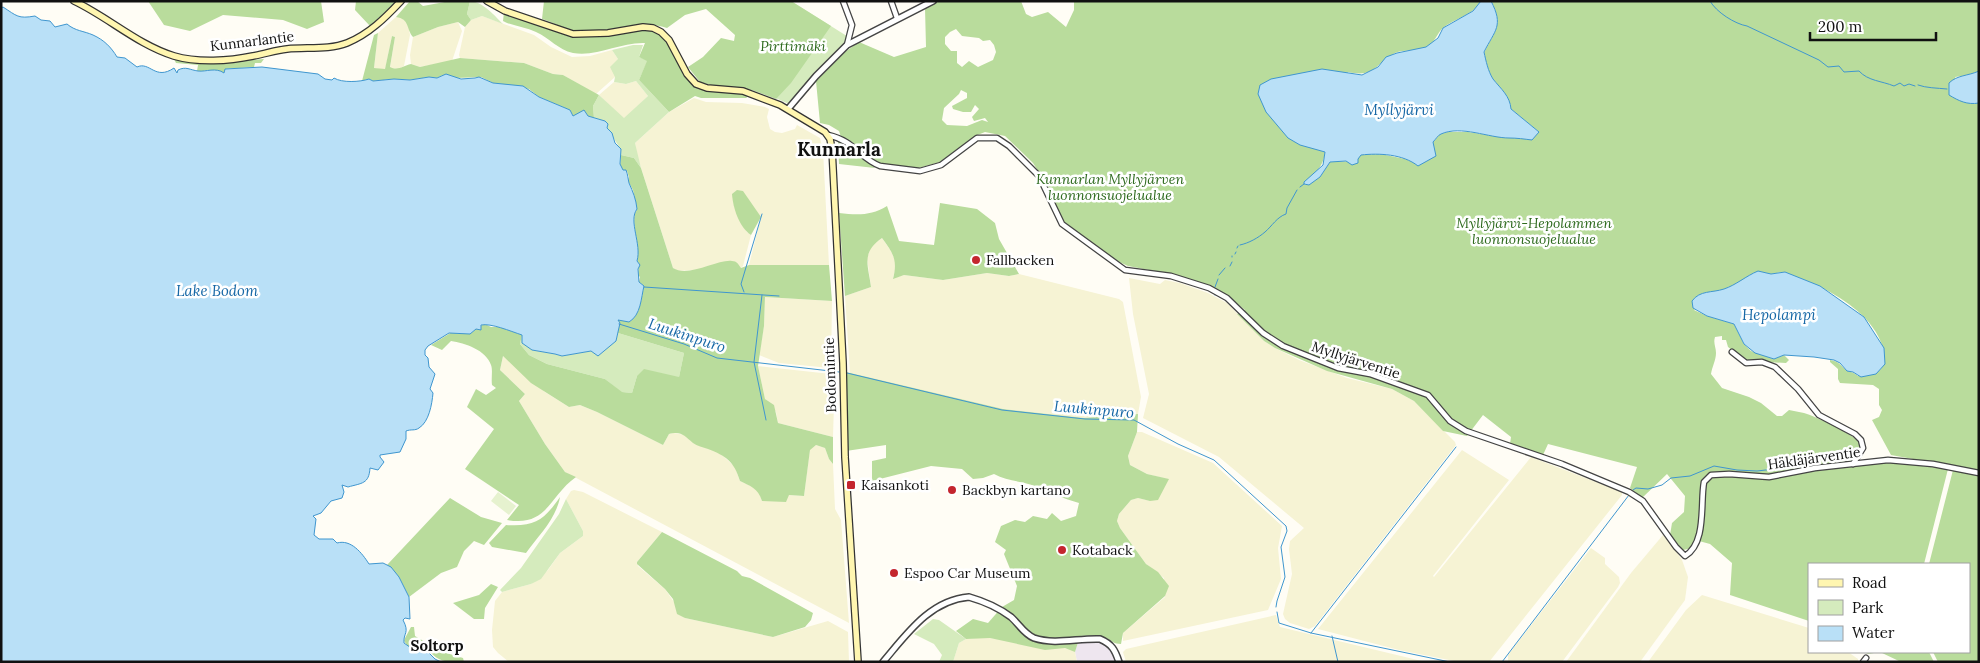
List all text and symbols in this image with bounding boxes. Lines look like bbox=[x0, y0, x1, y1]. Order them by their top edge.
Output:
scale bar bbox=[1810, 10, 1936, 42]
text: 200 m bbox=[1818, 17, 1862, 36]
street label: Kunnarlantie bbox=[209, 27, 295, 55]
park label: Pirttimäki bbox=[760, 37, 826, 55]
water label: Myllyjärvi bbox=[1364, 100, 1434, 119]
district label: Kunnarla bbox=[797, 137, 881, 161]
park label: Kunnarlan Myllyjärven luonnonsuojelualue bbox=[1036, 170, 1184, 204]
park label: Myllyjärvi-Hepolammen luonnonsuojelualue bbox=[1456, 214, 1612, 248]
place label: Fallbacken bbox=[986, 251, 1055, 269]
marker: Fallbacken bbox=[970, 254, 982, 266]
water label: Lake Bodom bbox=[176, 281, 258, 300]
water label: Hepolampi bbox=[1742, 305, 1816, 324]
water label: Luukinpuro bbox=[646, 314, 728, 356]
street label: Bodomintie bbox=[820, 337, 840, 413]
street label: Myllyjärventie bbox=[1310, 337, 1403, 383]
water label: Luukinpuro bbox=[1053, 396, 1135, 422]
street label: Häkläjärventie bbox=[1766, 443, 1862, 473]
place label: Kaisankoti bbox=[861, 476, 929, 494]
marker: Kaisankoti bbox=[845, 479, 857, 491]
place label: Backbyn kartano bbox=[962, 481, 1071, 499]
marker: Backbyn kartano bbox=[946, 484, 958, 496]
place label: Kotaback bbox=[1072, 541, 1133, 559]
marker: Kotaback bbox=[1056, 544, 1068, 556]
legend bbox=[1808, 563, 1970, 653]
place label: Espoo Car Museum bbox=[904, 564, 1031, 582]
marker: Espoo Car Museum bbox=[888, 567, 900, 579]
text: Road bbox=[1852, 573, 1887, 592]
text: Park bbox=[1852, 598, 1883, 617]
text: Water bbox=[1852, 623, 1895, 642]
district label: Soltorp bbox=[411, 636, 463, 655]

